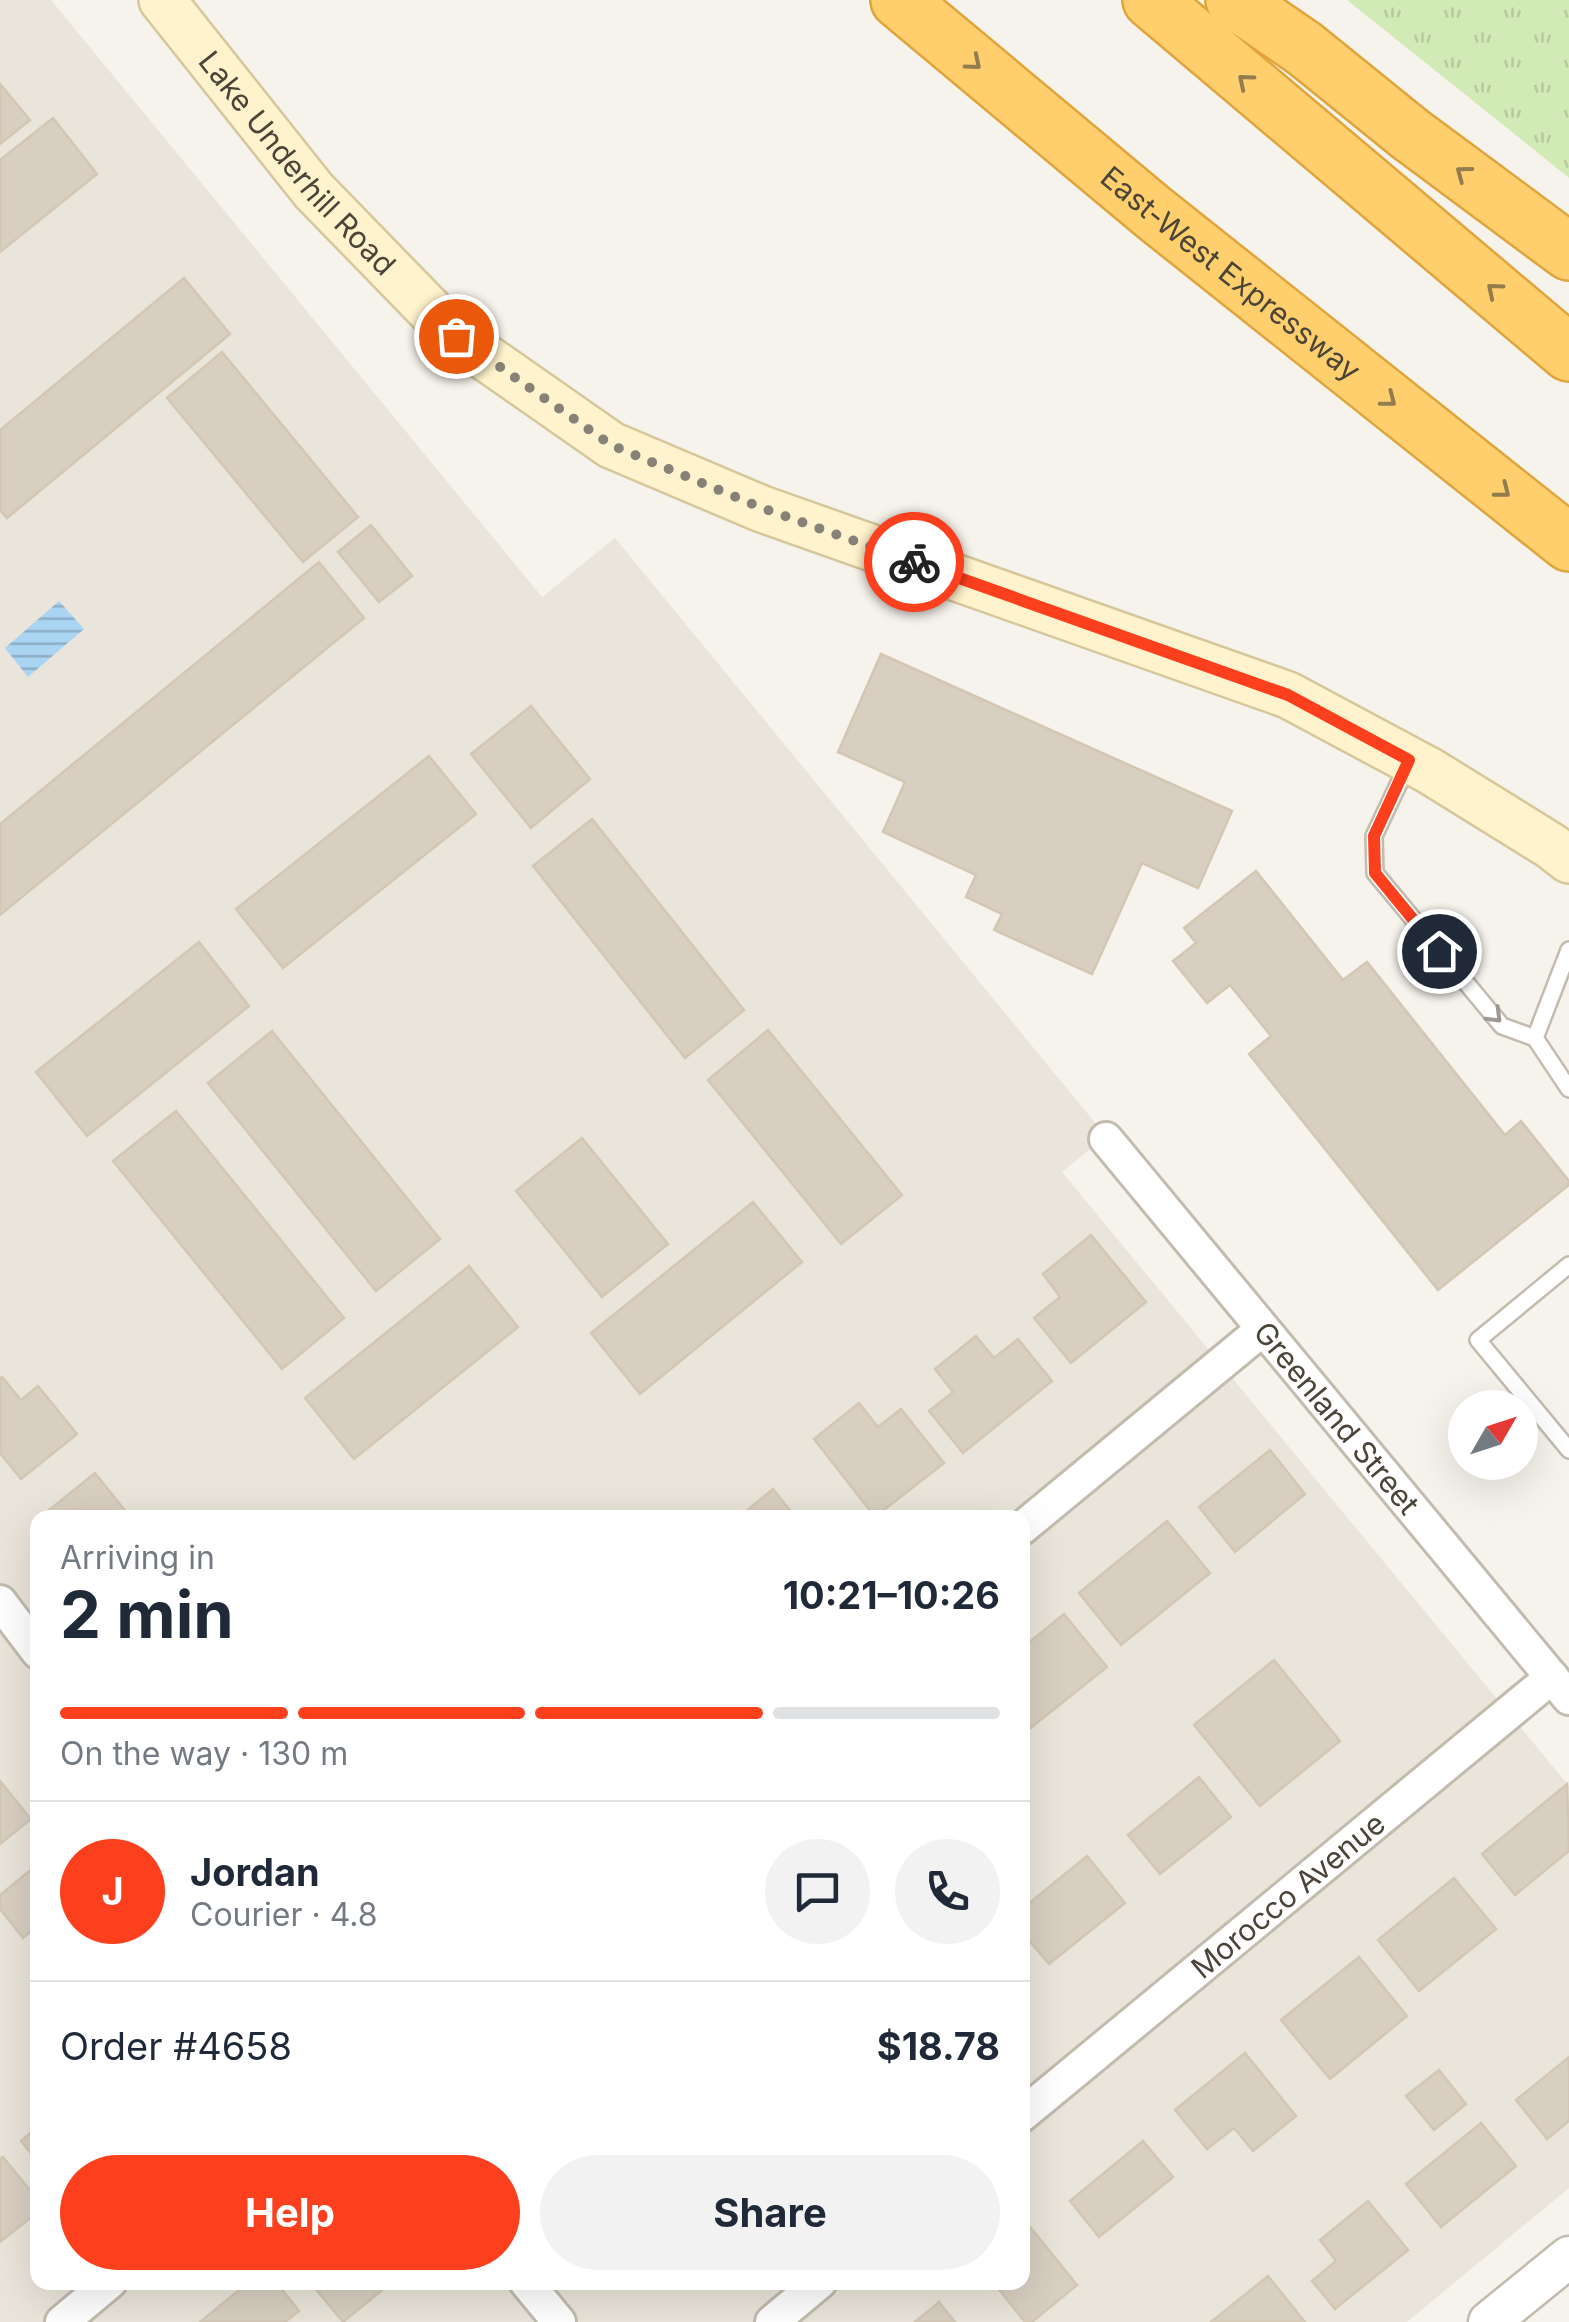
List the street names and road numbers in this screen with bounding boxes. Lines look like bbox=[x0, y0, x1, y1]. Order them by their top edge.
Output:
street label: Lake Underhill Road bbox=[192, 44, 403, 282]
street label: East-West Expressway bbox=[1094, 158, 1368, 388]
street label: Greenland Street bbox=[1247, 1314, 1427, 1522]
street label: Morocco Avenue bbox=[1184, 1805, 1392, 1986]

